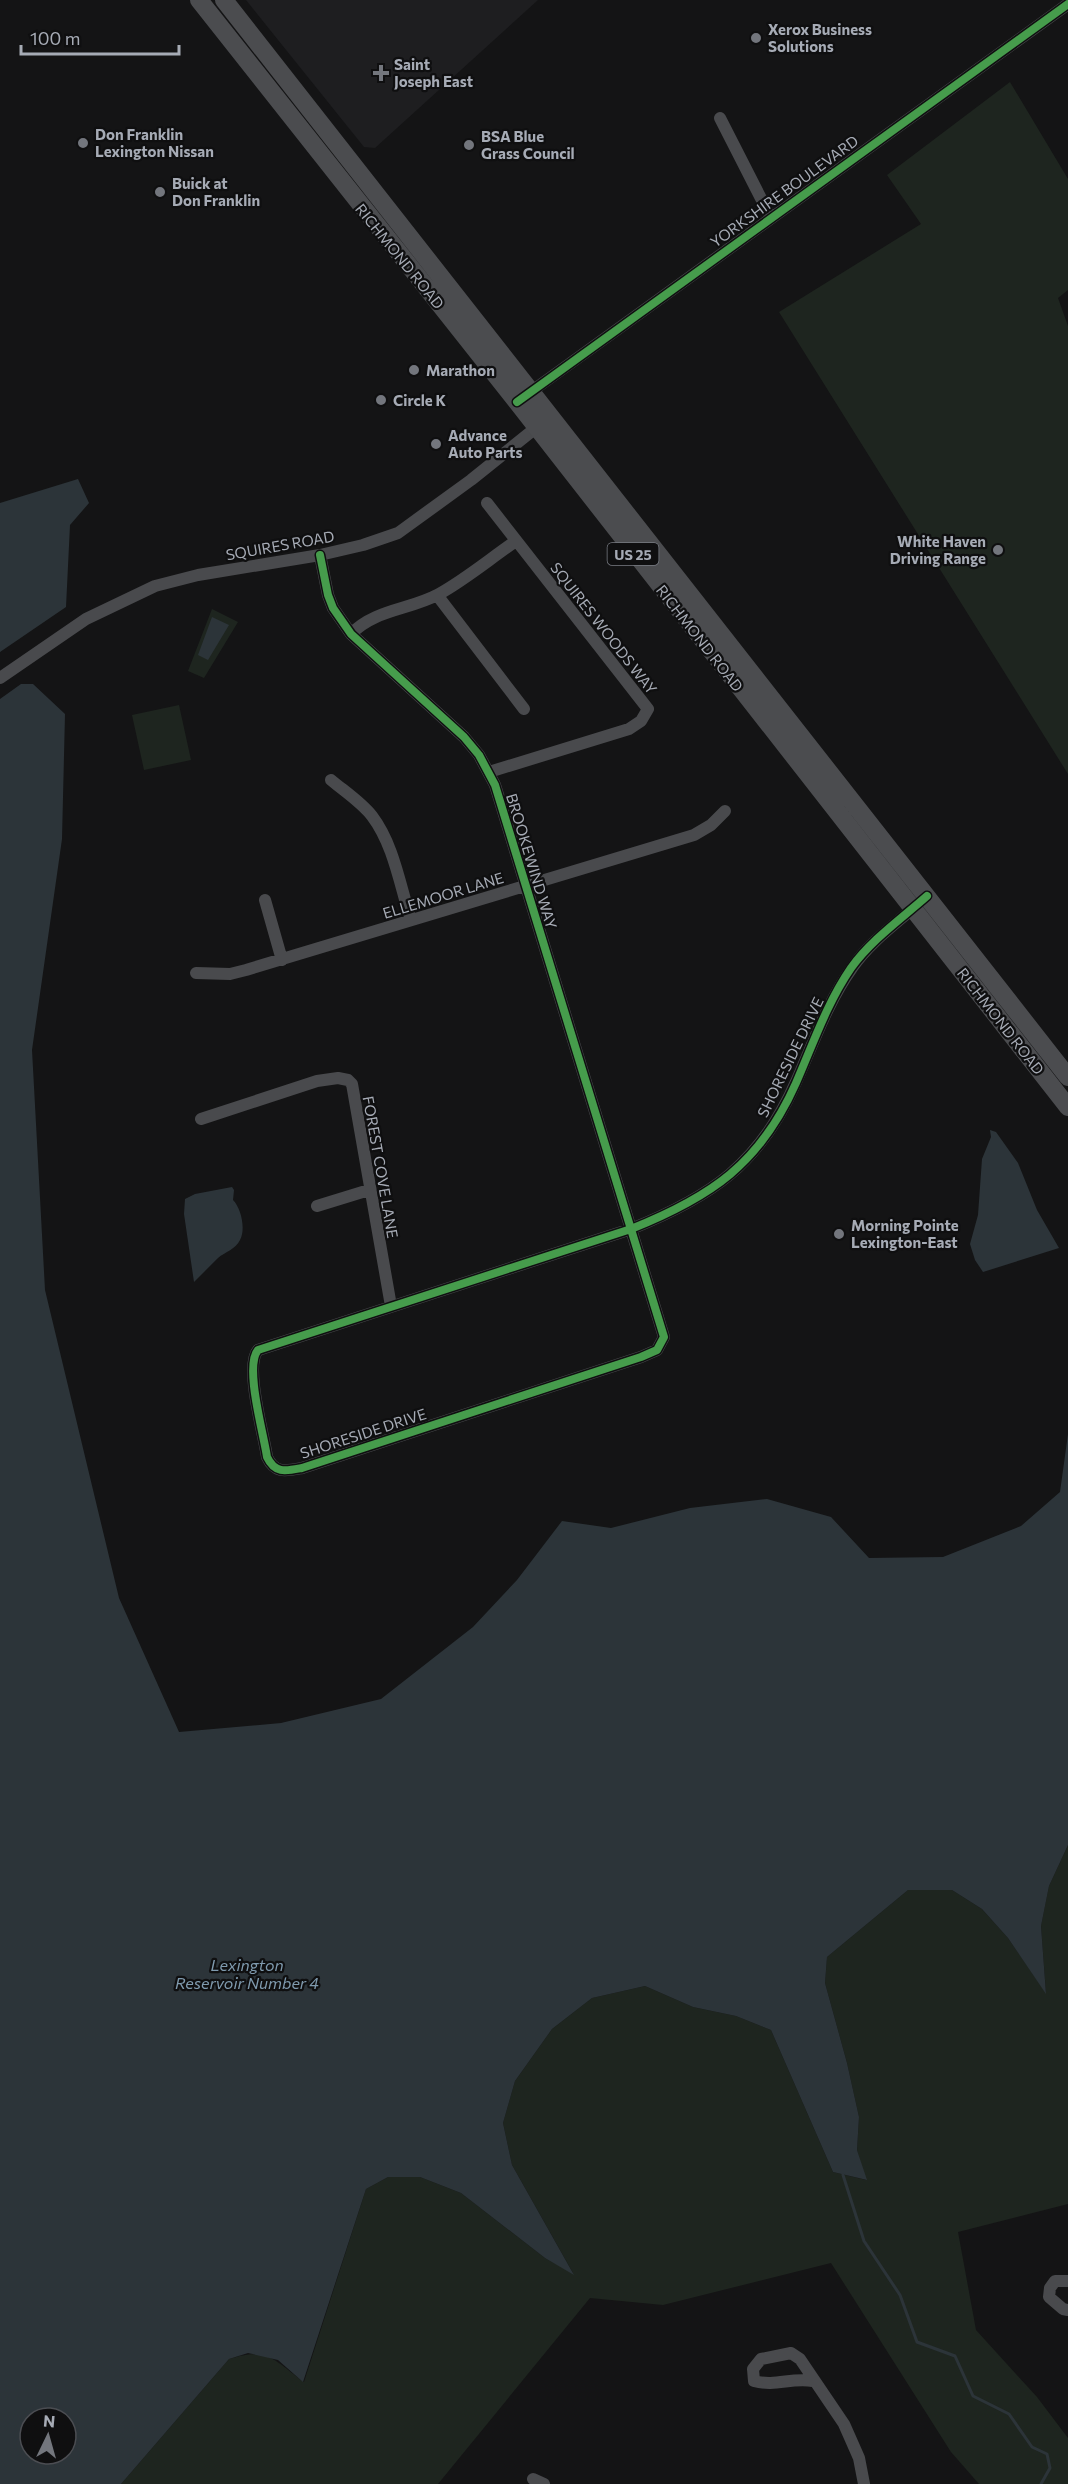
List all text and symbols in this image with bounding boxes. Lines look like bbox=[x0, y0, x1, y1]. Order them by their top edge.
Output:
scale bar bbox=[21, 18, 178, 56]
place label: Xerox Business Solutions bbox=[768, 20, 872, 55]
text: 100 m bbox=[30, 27, 80, 49]
marker: Xerox Business Solutions bbox=[749, 31, 763, 45]
place label: Saint Joseph East bbox=[394, 55, 473, 90]
marker: Saint Joseph East bbox=[372, 64, 390, 82]
place label: Don Franklin Lexington Nissan bbox=[95, 125, 214, 160]
place label: BSA Blue Grass Council bbox=[481, 127, 575, 162]
street label: YORKSHIRE BOULEVARD bbox=[706, 131, 862, 251]
marker: Don Franklin Lexington Nissan bbox=[76, 136, 90, 150]
marker: BSA Blue Grass Council bbox=[462, 138, 476, 152]
place label: Buick at Don Franklin bbox=[172, 174, 260, 209]
marker: Buick at Don Franklin bbox=[153, 185, 167, 199]
street label: RICHMOND ROAD bbox=[352, 200, 448, 312]
place label: Marathon bbox=[426, 361, 495, 379]
marker: Marathon bbox=[407, 363, 421, 377]
place label: Circle K bbox=[393, 391, 447, 409]
marker: Circle K bbox=[374, 393, 388, 407]
place label: Advance Auto Parts bbox=[448, 426, 522, 461]
marker: Advance Auto Parts bbox=[429, 437, 443, 451]
street label: SQUIRES ROAD bbox=[224, 527, 336, 563]
place label: White Haven Driving Range bbox=[890, 532, 986, 567]
road number: US 25 bbox=[608, 543, 658, 565]
marker: White Haven Driving Range bbox=[991, 543, 1005, 557]
street label: SQUIRES WOODS WAY bbox=[547, 559, 661, 698]
street label: RICHMOND ROAD bbox=[653, 581, 747, 695]
street label: BROOKEWIND WAY bbox=[503, 791, 561, 931]
street label: ELLEMOOR LANE bbox=[380, 868, 506, 922]
street label: RICHMOND ROAD bbox=[954, 964, 1048, 1078]
street label: SHORESIDE DRIVE bbox=[753, 994, 827, 1120]
street label: FOREST COVE LANE bbox=[360, 1094, 402, 1240]
place label: Morning Pointe Lexington-East bbox=[851, 1216, 959, 1251]
marker: Morning Pointe Lexington-East bbox=[832, 1227, 846, 1241]
street label: SHORESIDE DRIVE bbox=[298, 1404, 428, 1462]
water label: Lexington Reservoir Number 4 bbox=[175, 1955, 319, 1992]
north arrow bbox=[18, 2406, 78, 2466]
text: N bbox=[43, 2411, 56, 2431]

